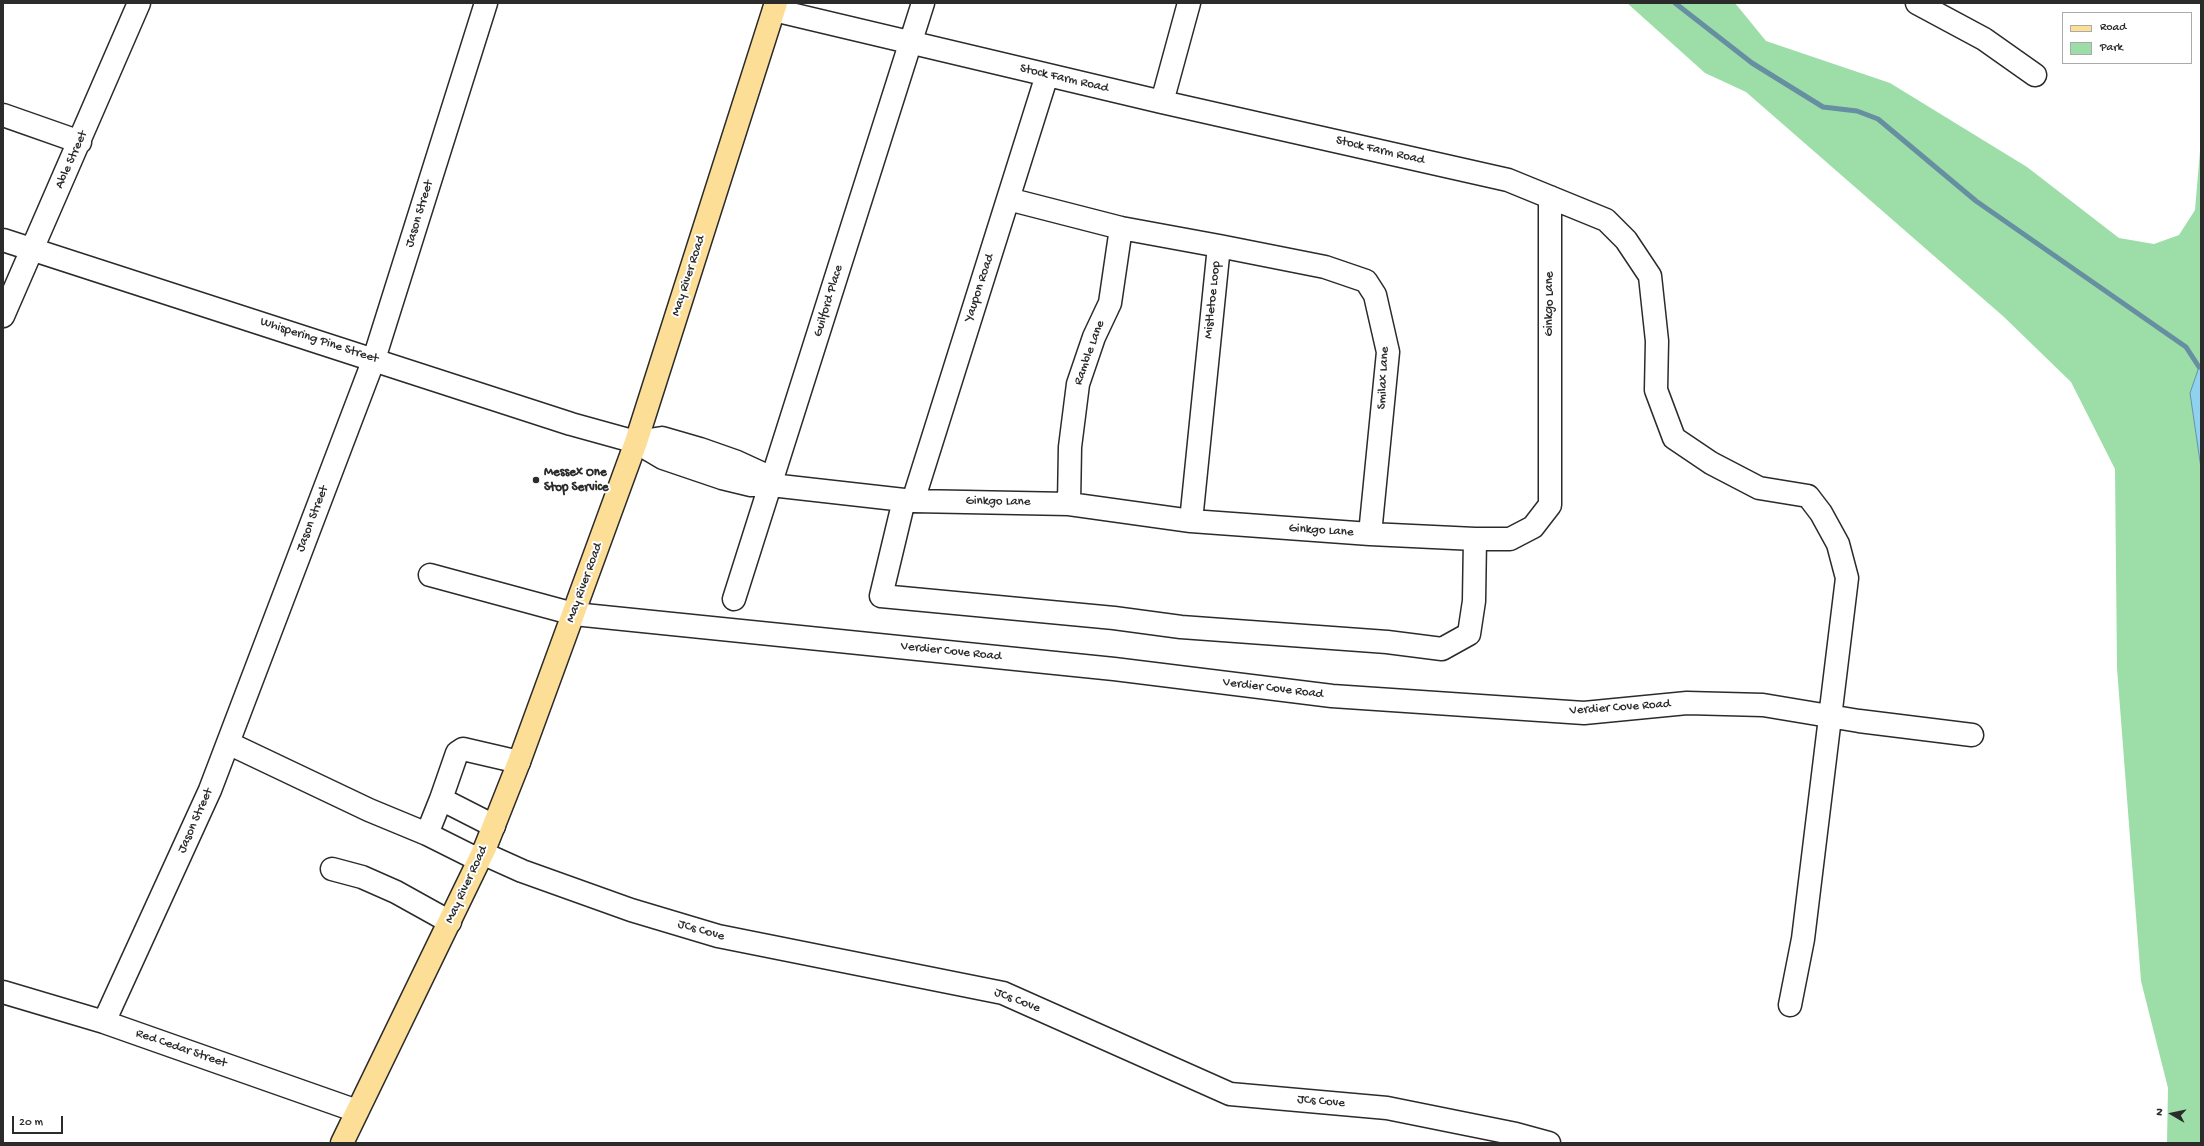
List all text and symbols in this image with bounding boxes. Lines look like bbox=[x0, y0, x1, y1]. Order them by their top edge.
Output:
legend bbox=[2062, 12, 2192, 64]
text: Road bbox=[2100, 21, 2126, 35]
text: Park bbox=[2100, 41, 2123, 55]
street label: Stock Farm Road bbox=[1018, 61, 1110, 97]
street label: Able Street bbox=[52, 129, 92, 191]
street label: Stock Farm Road bbox=[1334, 133, 1426, 169]
street label: Jason Street bbox=[402, 178, 438, 250]
street label: May River Road bbox=[669, 234, 709, 318]
street label: Yaupon Road bbox=[962, 252, 998, 324]
street label: Mistletoe Loop bbox=[1201, 260, 1225, 340]
street label: Guilford Place bbox=[811, 263, 847, 339]
street label: Ginkgo Lane bbox=[1542, 271, 1558, 337]
street label: Whispering Pine Street bbox=[258, 315, 380, 367]
street label: Ramble Lane bbox=[1071, 319, 1109, 387]
street label: Smilax Lane bbox=[1375, 346, 1393, 410]
place label: Messex One Stop Service bbox=[544, 465, 609, 496]
marker: Messex One Stop Service bbox=[531, 475, 541, 485]
street label: Jason Street bbox=[293, 484, 333, 554]
street label: Ginkgo Lane bbox=[965, 494, 1031, 510]
street label: Ginkgo Lane bbox=[1288, 521, 1354, 541]
street label: May River Road bbox=[563, 541, 607, 625]
street label: Verdier Cove Road bbox=[900, 639, 1002, 665]
street label: Verdier Cove Road bbox=[1222, 675, 1324, 703]
street label: Verdier Cove Road bbox=[1569, 697, 1671, 719]
street label: Jason Street bbox=[175, 786, 217, 856]
street label: May River Road bbox=[442, 844, 492, 926]
street label: JCs Cove bbox=[676, 917, 726, 945]
street label: JCs Cove bbox=[992, 985, 1042, 1017]
street label: Red Cedar Street bbox=[133, 1026, 229, 1072]
street label: JCs Cove bbox=[1296, 1092, 1346, 1112]
north arrow bbox=[2152, 1094, 2192, 1134]
scale bar bbox=[14, 1108, 65, 1134]
text: N bbox=[2154, 1108, 2167, 1117]
text: 20 m bbox=[19, 1116, 43, 1130]

